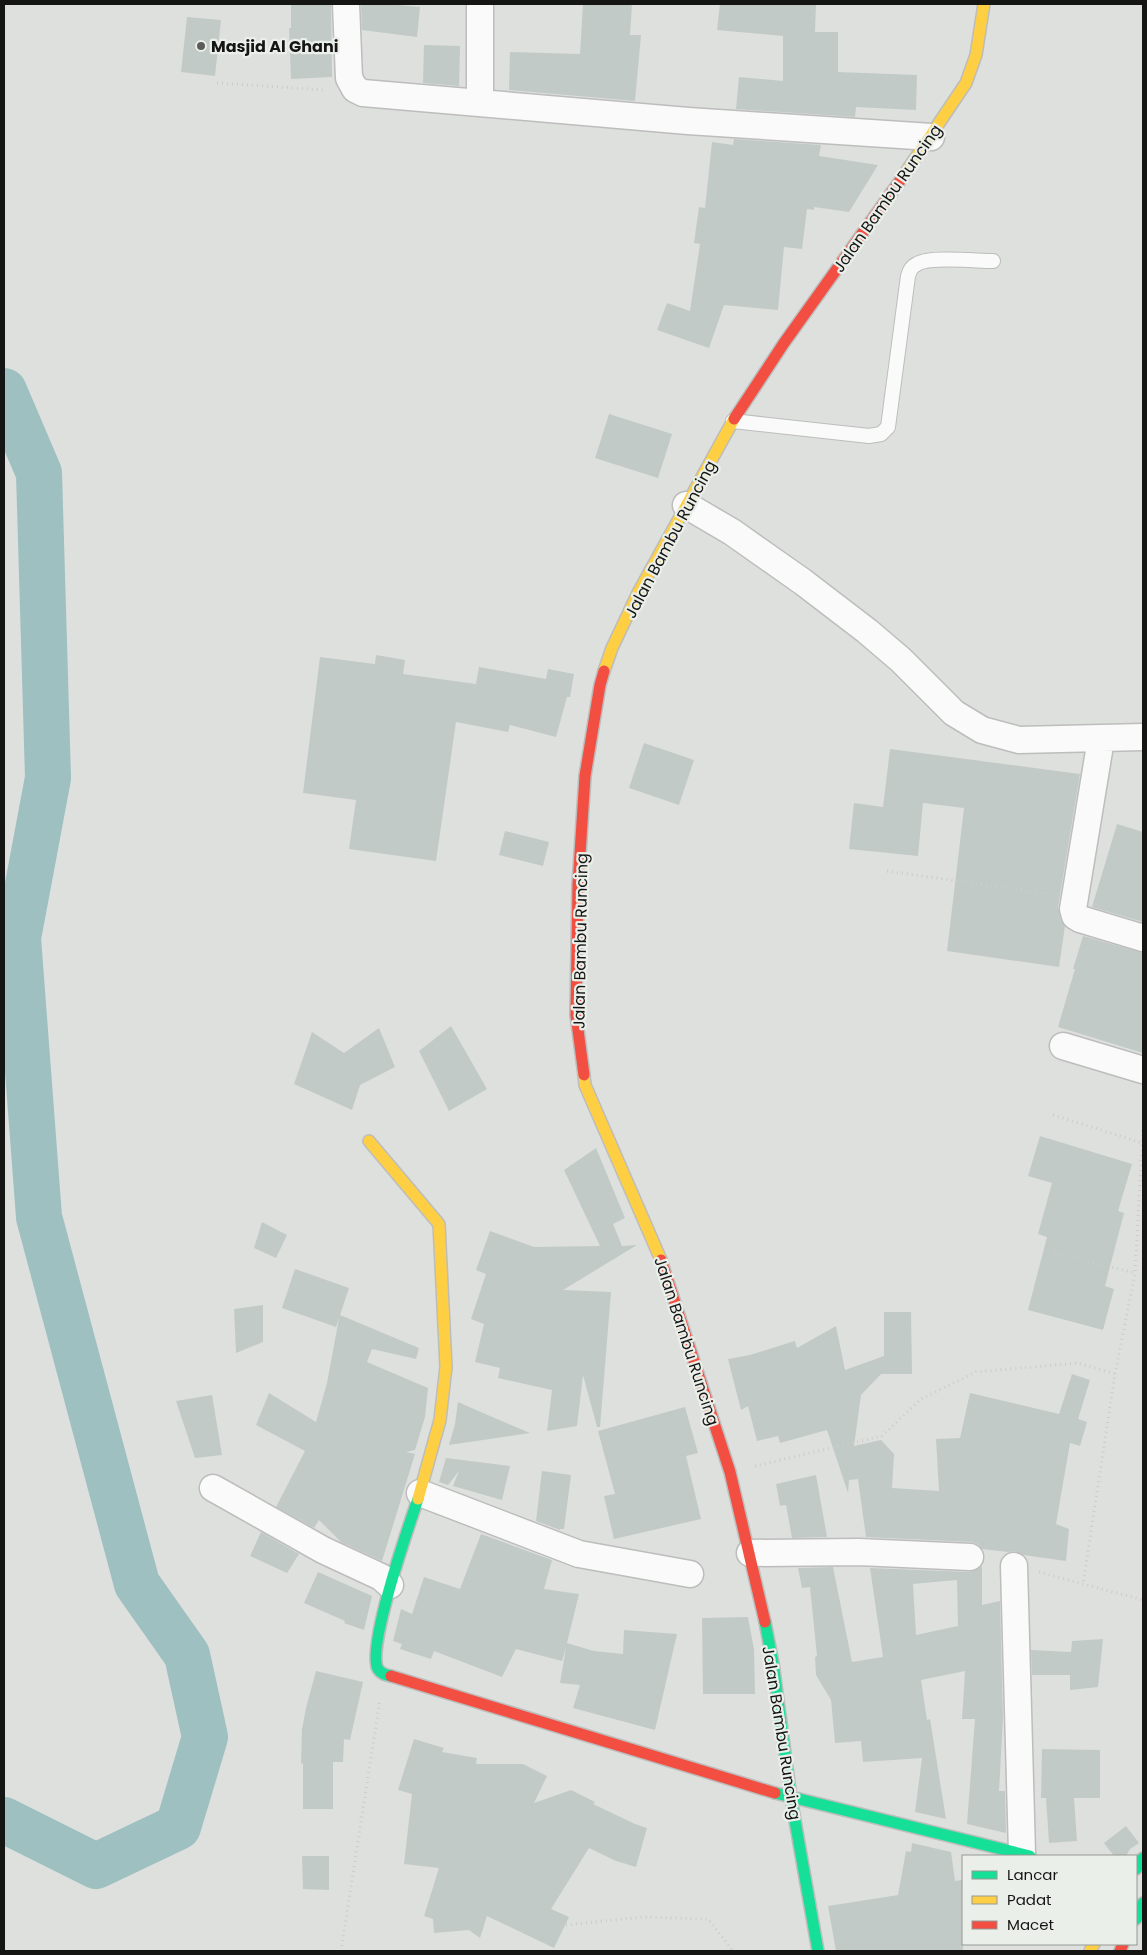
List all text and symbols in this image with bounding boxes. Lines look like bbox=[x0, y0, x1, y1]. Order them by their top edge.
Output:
place label: Masjid Al Ghani bbox=[211, 35, 338, 58]
marker: Masjid Al Ghani bbox=[195, 40, 207, 52]
street label: Jalan Bambu Runcing bbox=[828, 120, 947, 277]
street label: Jalan Bambu Runcing bbox=[619, 456, 722, 622]
street label: Jalan Bambu Runcing bbox=[567, 853, 594, 1029]
street label: Jalan Bambu Runcing bbox=[648, 1254, 725, 1428]
street label: Jalan Bambu Runcing bbox=[756, 1644, 807, 1822]
legend bbox=[962, 1855, 1137, 1945]
text: Lancar bbox=[1007, 1864, 1058, 1885]
text: Padat bbox=[1007, 1889, 1052, 1910]
text: Macet bbox=[1007, 1914, 1054, 1935]

